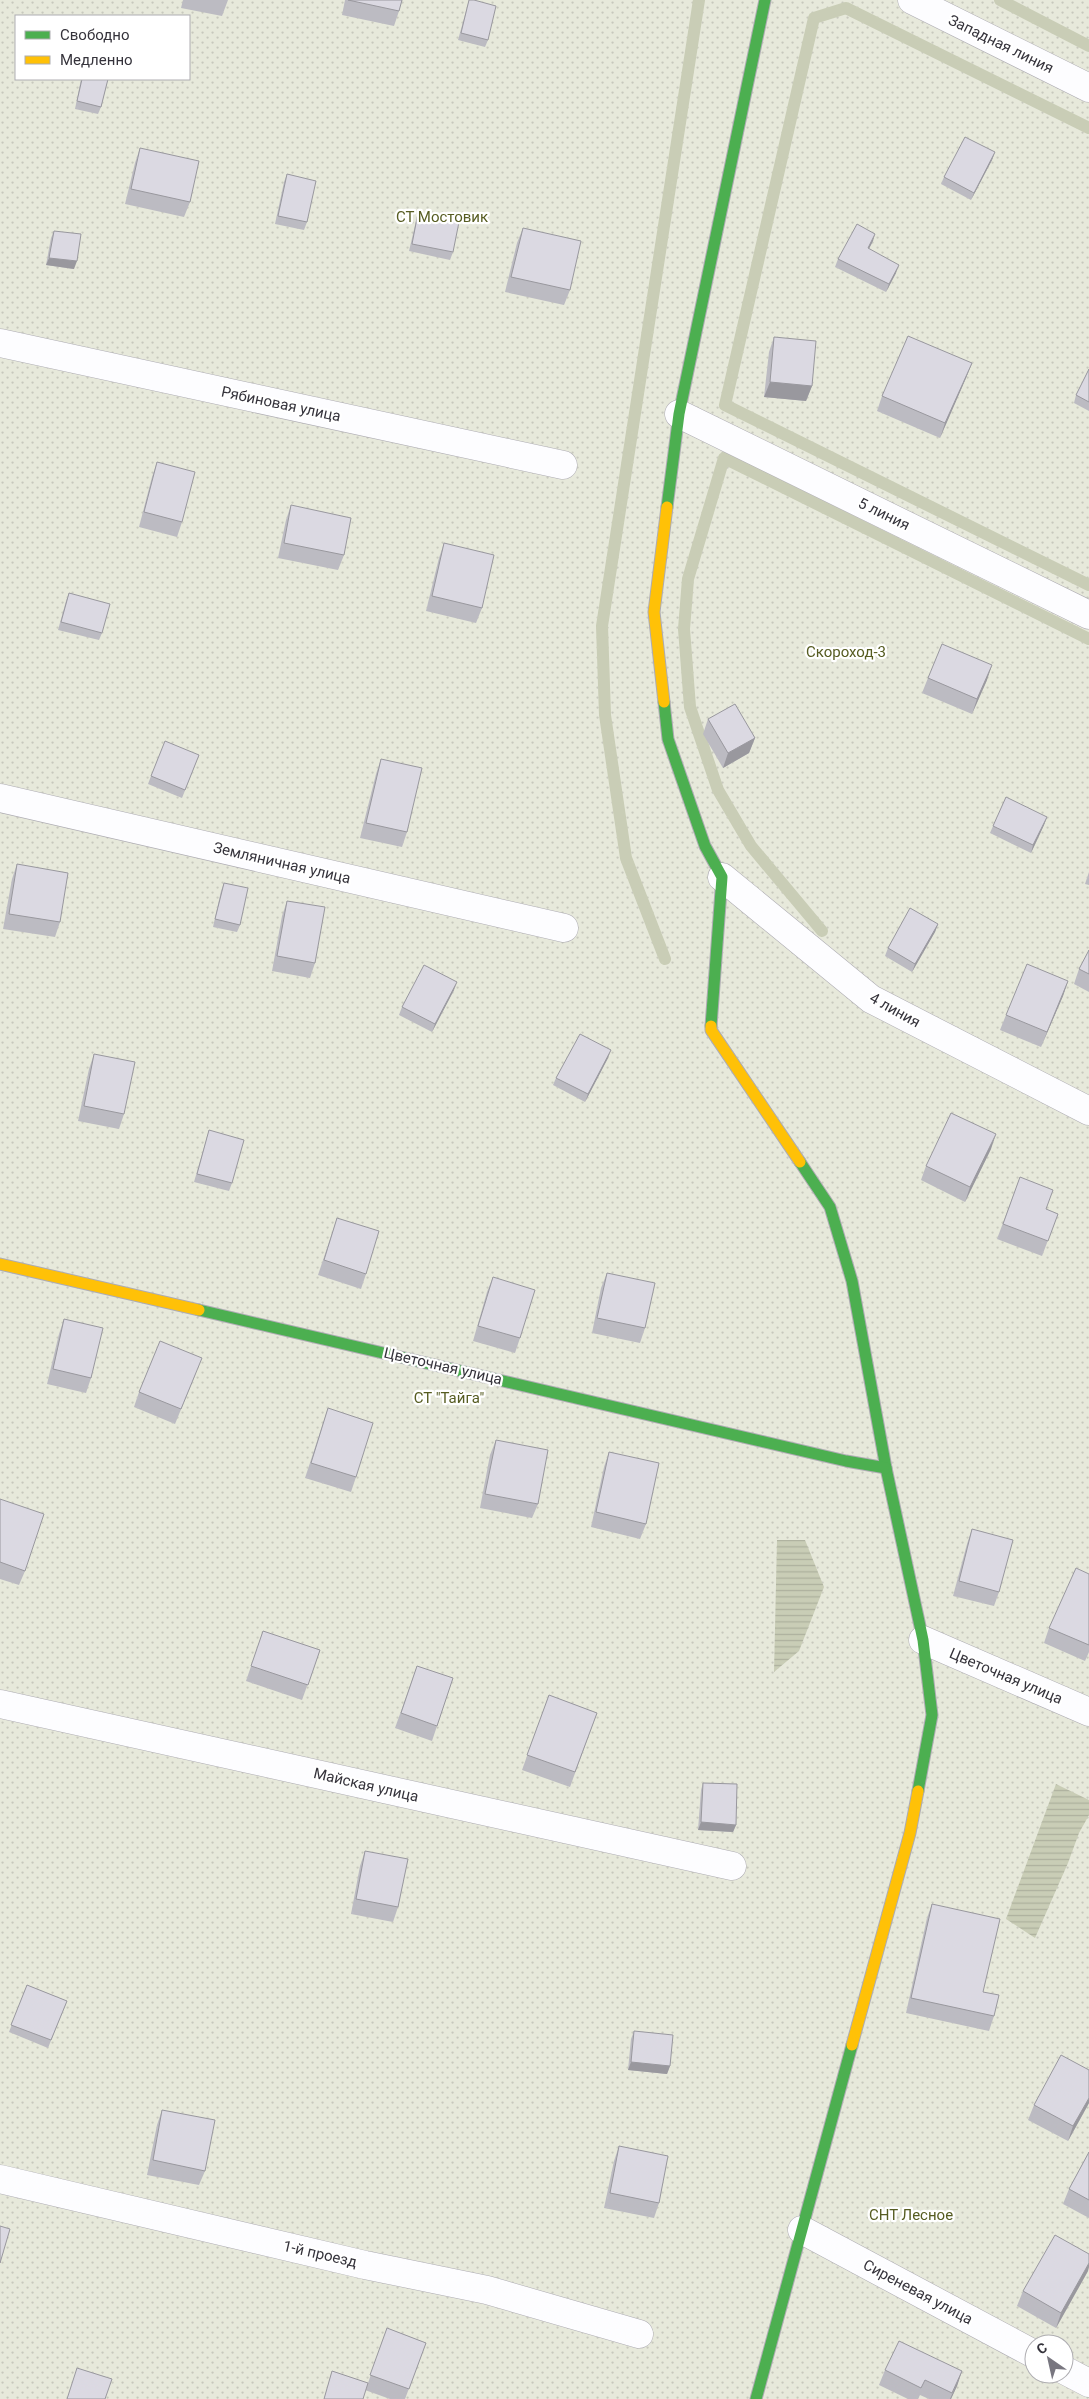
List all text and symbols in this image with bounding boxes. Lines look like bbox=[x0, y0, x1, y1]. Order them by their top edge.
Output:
street label: Западная линия bbox=[946, 11, 1056, 77]
legend bbox=[15, 15, 190, 80]
text: Свободно bbox=[60, 26, 129, 44]
text: Медленно bbox=[60, 51, 133, 69]
park label: СТ Мостовик bbox=[396, 208, 488, 226]
street label: Рябиновая улица bbox=[220, 383, 342, 425]
street label: 5 линия bbox=[855, 494, 913, 534]
park label: Скороход-3 bbox=[806, 643, 886, 661]
street label: Земляничная улица bbox=[212, 838, 352, 888]
street label: 4 линия bbox=[867, 989, 923, 1031]
street label: Цветочная улица bbox=[382, 1344, 504, 1388]
park label: СТ "Тайга" bbox=[414, 1389, 484, 1407]
street label: Цветочная улица bbox=[947, 1644, 1065, 1708]
street label: Майская улица bbox=[312, 1764, 420, 1806]
park label: СНТ Лесное bbox=[869, 2206, 953, 2224]
street label: 1-й проезд bbox=[281, 2237, 359, 2271]
street label: Сиреневая улица bbox=[860, 2256, 976, 2328]
north arrow bbox=[1024, 2334, 1074, 2384]
text: С bbox=[1033, 2339, 1050, 2357]

